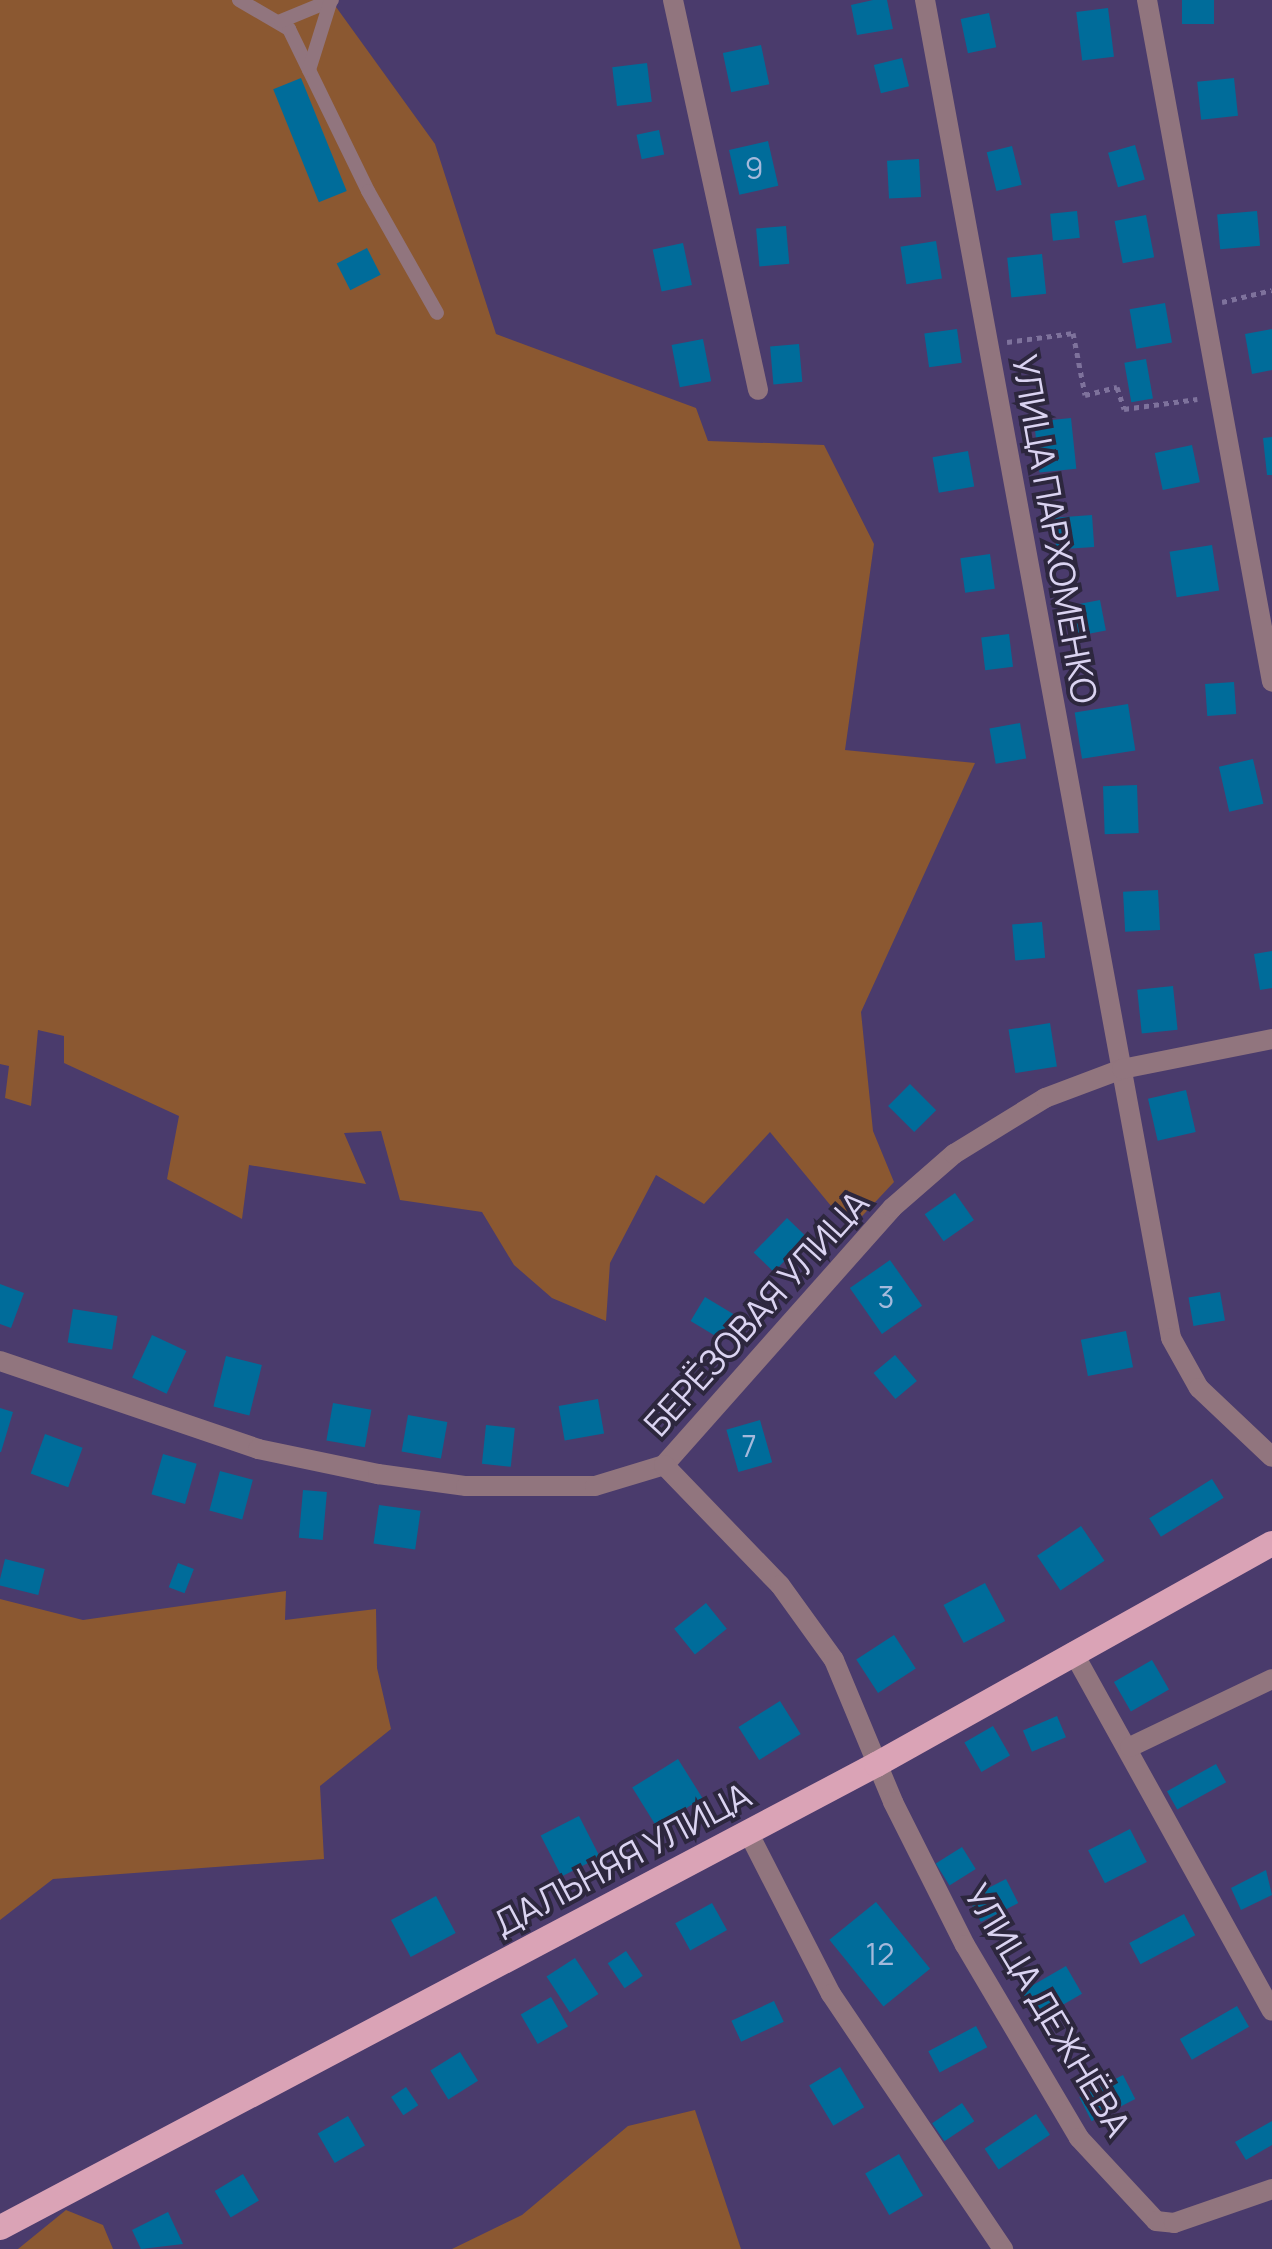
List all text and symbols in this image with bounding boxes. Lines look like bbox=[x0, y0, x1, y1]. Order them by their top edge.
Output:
house number: 9 bbox=[745, 150, 763, 186]
street label: УЛИЦА ПАРХОМЕНКО bbox=[1004, 351, 1106, 707]
street label: БЕРЁЗОВАЯ УЛИЦА bbox=[635, 1182, 877, 1444]
house number: 3 bbox=[878, 1279, 894, 1315]
house number: 7 bbox=[741, 1428, 757, 1464]
street label: ДАЛЬНЯЯ УЛИЦА bbox=[486, 1773, 758, 1945]
street label: УЛИЦА ДЕЖНЁВА bbox=[956, 1876, 1140, 2144]
house number: 12 bbox=[866, 1936, 894, 1972]

